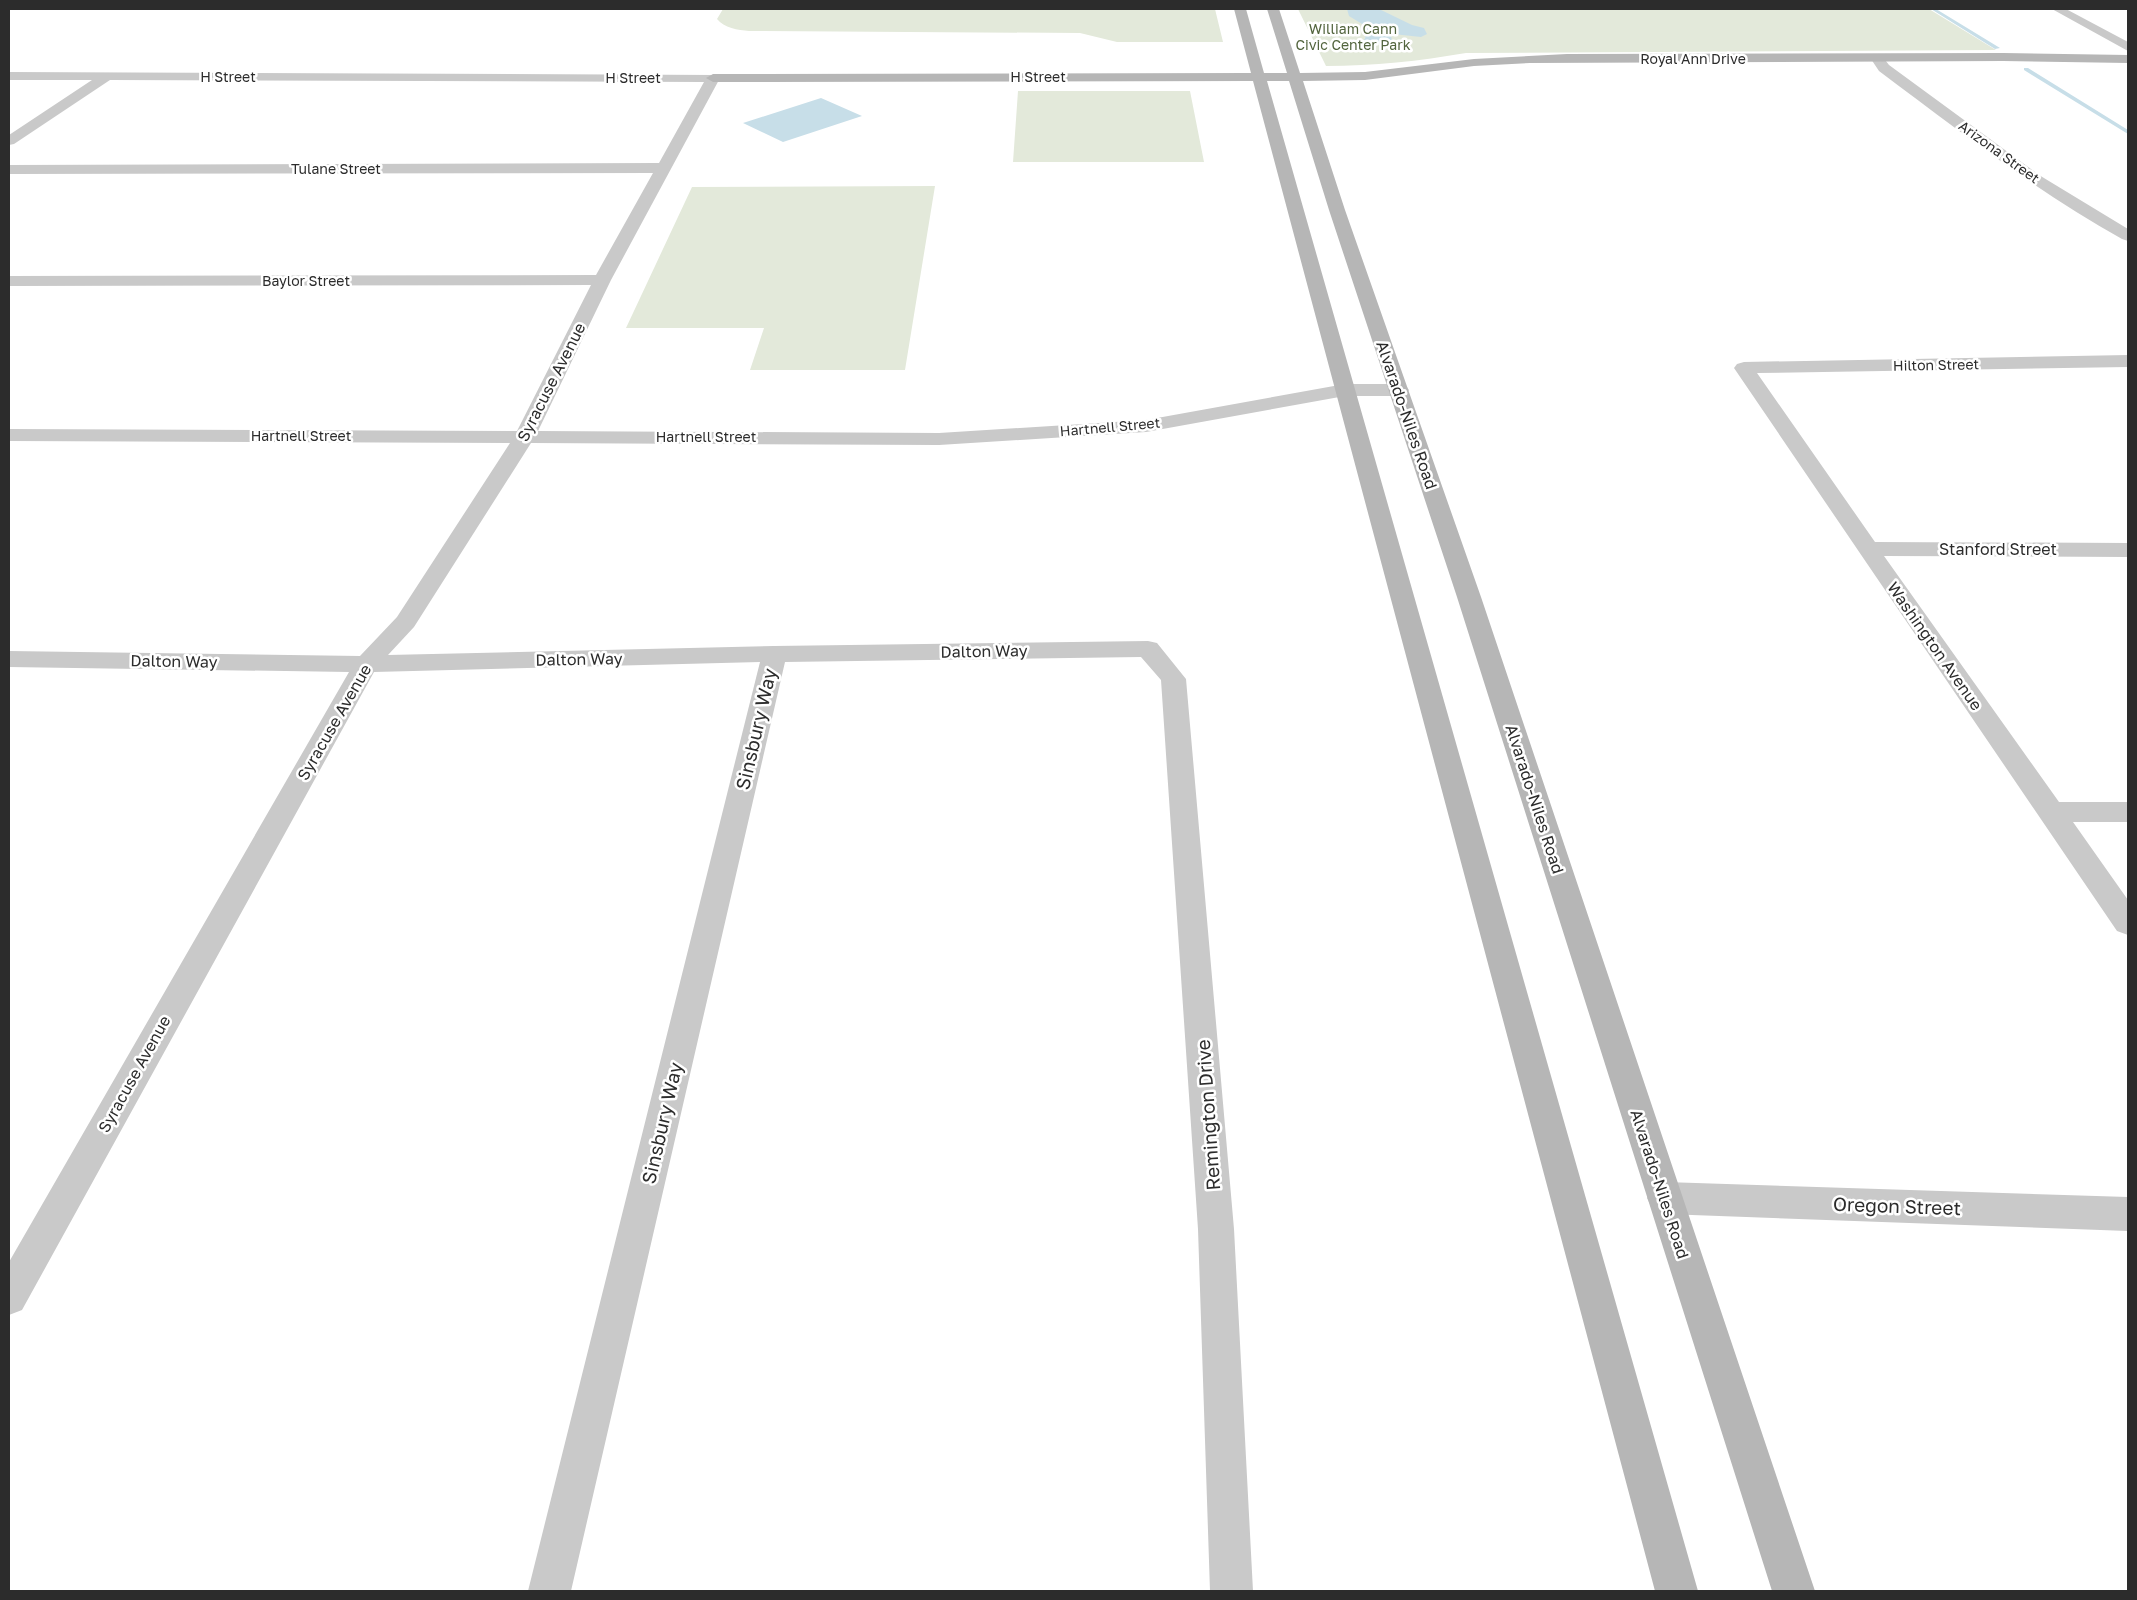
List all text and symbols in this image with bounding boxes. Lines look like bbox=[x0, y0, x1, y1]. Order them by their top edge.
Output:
park label: William Cann Civic Center Park bbox=[1295, 20, 1411, 53]
street label: Royal Ann Drive bbox=[1640, 50, 1746, 67]
street label: H Street bbox=[200, 68, 256, 85]
street label: H Street bbox=[1010, 68, 1066, 85]
street label: H Street bbox=[605, 69, 661, 86]
street label: Arizona Street bbox=[1956, 117, 2043, 187]
street label: Tulane Street bbox=[291, 160, 381, 177]
street label: Baylor Street bbox=[262, 272, 350, 289]
street label: Syracuse Avenue bbox=[512, 319, 590, 445]
street label: Alvarado-Niles Road bbox=[1372, 338, 1442, 492]
street label: Hilton Street bbox=[1893, 355, 1979, 374]
street label: Hartnell Street bbox=[1059, 414, 1161, 439]
street label: Hartnell Street bbox=[251, 427, 351, 444]
street label: Hartnell Street bbox=[656, 428, 756, 445]
street label: Stanford Street bbox=[1939, 539, 2057, 559]
street label: Washington Avenue bbox=[1883, 578, 1987, 714]
street label: Dalton Way bbox=[940, 640, 1028, 662]
street label: Dalton Way bbox=[535, 648, 623, 670]
street label: Dalton Way bbox=[130, 650, 218, 672]
street label: Syracuse Avenue bbox=[293, 660, 375, 784]
street label: Sinsbury Way bbox=[730, 666, 781, 792]
street label: Alvarado-Niles Road bbox=[1501, 722, 1569, 876]
street label: Syracuse Avenue bbox=[94, 1012, 174, 1136]
street label: Remington Drive bbox=[1191, 1039, 1224, 1191]
street label: Sinsbury Way bbox=[636, 1060, 687, 1186]
street label: Alvarado-Niles Road bbox=[1626, 1107, 1694, 1261]
street label: Oregon Street bbox=[1833, 1192, 1961, 1219]

